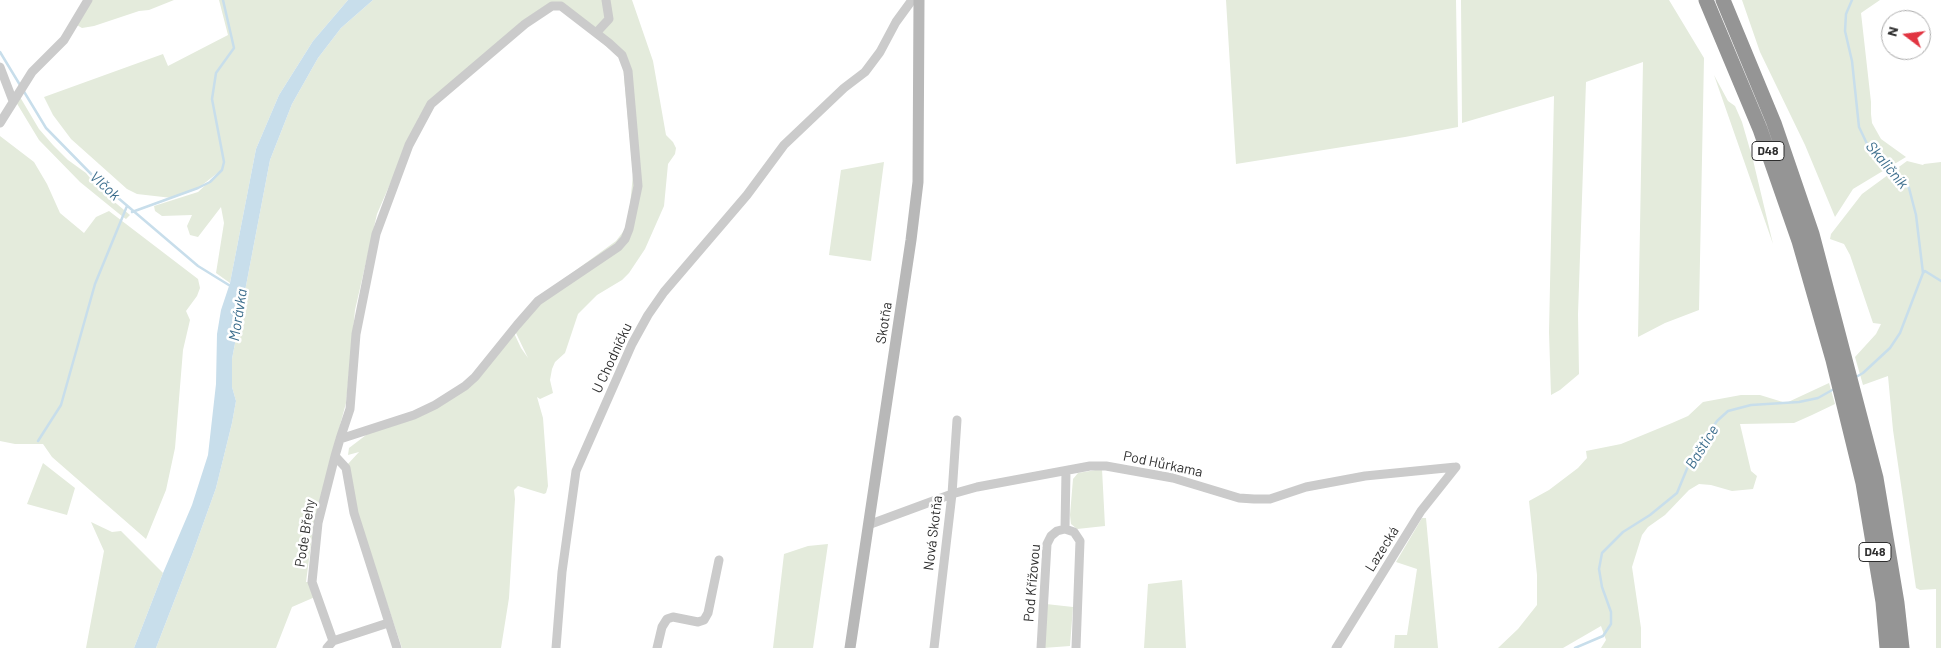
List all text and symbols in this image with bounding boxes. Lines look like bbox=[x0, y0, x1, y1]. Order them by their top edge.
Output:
north arrow bbox=[1881, 10, 1931, 60]
text: N bbox=[1883, 25, 1901, 38]
water label: Skaličník bbox=[1862, 138, 1912, 192]
road number: D48 bbox=[1752, 142, 1784, 160]
water label: Vlčok bbox=[86, 168, 124, 204]
water label: Morávka bbox=[225, 288, 251, 342]
street label: Skotňa bbox=[872, 301, 896, 345]
street label: U Chodníčku bbox=[588, 320, 636, 396]
water label: Baštice bbox=[1682, 422, 1722, 472]
street label: Pod Hůrkama bbox=[1122, 447, 1204, 481]
street label: Nová Skotňa bbox=[920, 494, 946, 572]
street label: Pode Břehy bbox=[291, 498, 319, 568]
street label: Lazecká bbox=[1362, 523, 1402, 575]
road number: D48 bbox=[1859, 542, 1891, 562]
street label: Pod Křížovou bbox=[1020, 543, 1044, 623]

